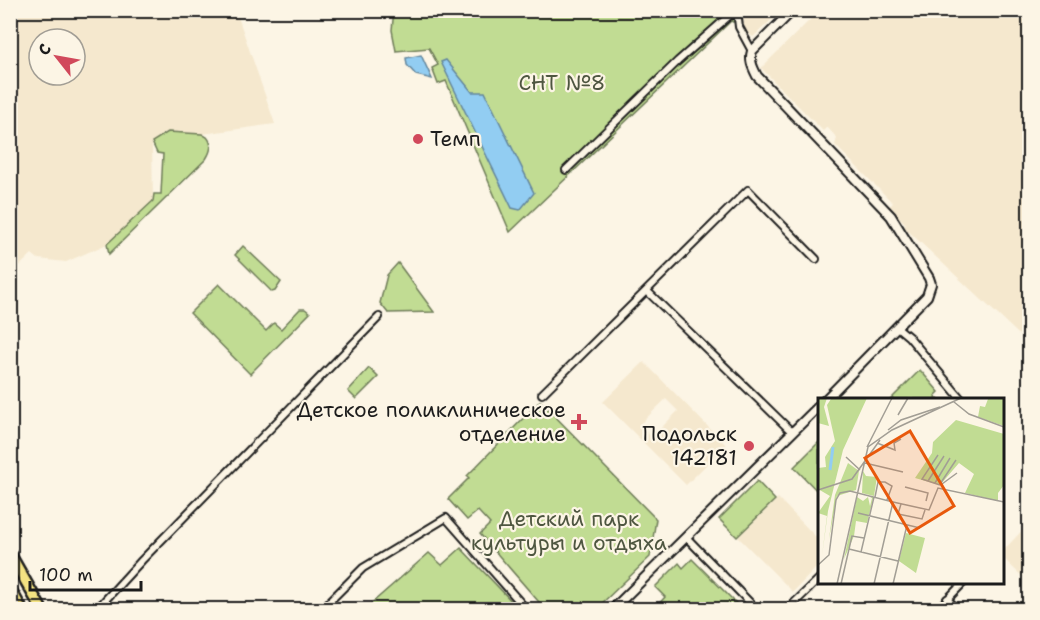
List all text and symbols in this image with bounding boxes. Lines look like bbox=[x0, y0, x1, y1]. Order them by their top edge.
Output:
north arrow bbox=[27, 27, 87, 87]
text: С bbox=[33, 40, 56, 59]
park label: СНТ №8 bbox=[518, 69, 606, 97]
place label: Темп bbox=[430, 125, 481, 153]
marker: Темп bbox=[411, 132, 425, 146]
place label: Детское поликлиническое отделение bbox=[296, 396, 566, 448]
inset map bbox=[818, 398, 1004, 584]
marker: Детское поликлиническое отделение bbox=[570, 413, 588, 431]
place label: Подольск 142181 bbox=[642, 420, 737, 472]
marker: Подольск 142181 bbox=[742, 439, 756, 453]
park label: Детский парк культуры и отдыха bbox=[471, 505, 667, 557]
scale bar bbox=[30, 554, 141, 592]
text: 100 m bbox=[39, 563, 93, 587]

